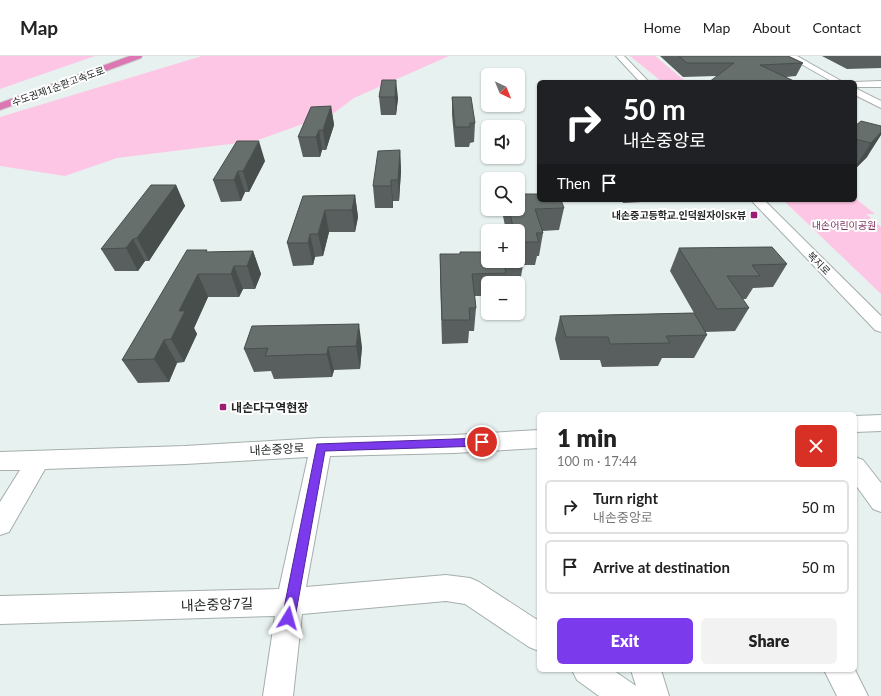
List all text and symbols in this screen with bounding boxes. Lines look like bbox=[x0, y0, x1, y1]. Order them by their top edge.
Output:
text: Map bbox=[20, 16, 58, 39]
text: Home bbox=[643, 19, 681, 36]
text: Map bbox=[703, 19, 730, 36]
text: About bbox=[752, 19, 790, 36]
text: Contact bbox=[812, 19, 861, 36]
street label: 수도권제1순환고속도로 bbox=[10, 64, 106, 108]
north arrow bbox=[481, 68, 525, 112]
map controls bbox=[481, 68, 525, 320]
text: 50 m bbox=[623, 92, 686, 126]
icon: right bbox=[557, 96, 609, 148]
button: sound bbox=[481, 120, 525, 164]
text: 내손중앙로 bbox=[623, 129, 706, 151]
button: search bbox=[481, 172, 525, 216]
icon: arrive bbox=[598, 172, 620, 194]
text: Then bbox=[557, 174, 590, 192]
place label: 내손중고등학교.인덕원자이SK뷰 bbox=[612, 209, 747, 221]
marker: 내손중고등학교.인덕원자이SK뷰 bbox=[749, 210, 759, 220]
park label: 내손어린이공원 bbox=[812, 219, 876, 231]
button: + bbox=[481, 224, 525, 268]
street label: 복지로 bbox=[805, 249, 833, 277]
button: − bbox=[481, 276, 525, 320]
place label: 내손다구역현장 bbox=[231, 400, 308, 415]
marker: 내손다구역현장 bbox=[218, 402, 228, 412]
text: 1 min bbox=[557, 423, 617, 452]
pin bbox=[465, 425, 499, 459]
button: close bbox=[795, 425, 837, 467]
icon: arrive bbox=[471, 431, 493, 453]
street label: 내손중앙로 bbox=[249, 440, 305, 458]
text: 100 m · 17:44 bbox=[557, 453, 637, 469]
text: Turn right bbox=[593, 489, 658, 507]
icon: right bbox=[559, 496, 581, 518]
text: 50 m bbox=[801, 498, 835, 516]
text: 내손중앙로 bbox=[593, 509, 653, 525]
icon: arrive bbox=[559, 556, 581, 578]
text: Arrive at destination bbox=[593, 558, 730, 576]
text: 50 m bbox=[801, 558, 835, 576]
street label: 내손중앙7길 bbox=[180, 594, 254, 614]
position arrow bbox=[267, 597, 309, 639]
button: Exit bbox=[557, 618, 693, 664]
button: Share bbox=[701, 618, 837, 664]

